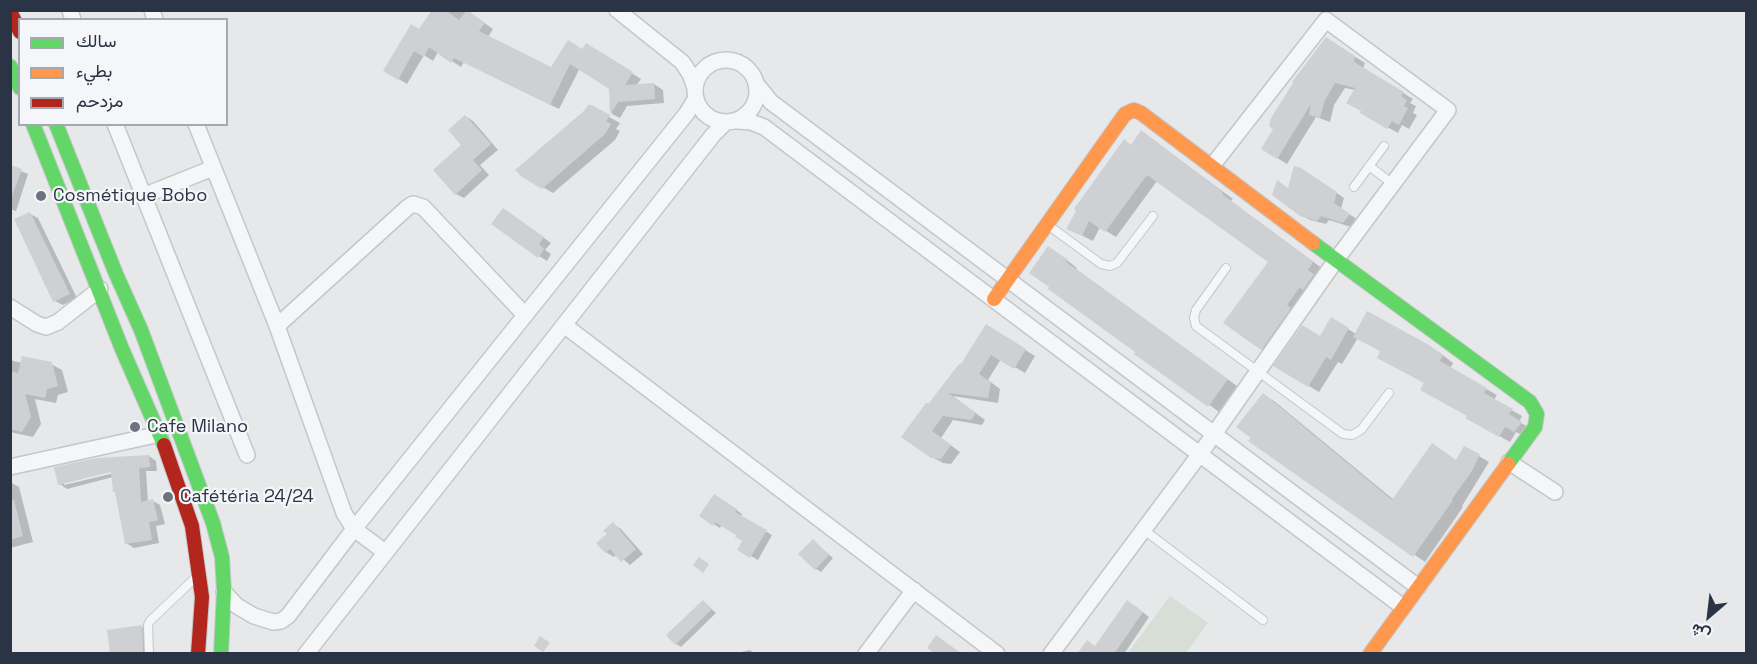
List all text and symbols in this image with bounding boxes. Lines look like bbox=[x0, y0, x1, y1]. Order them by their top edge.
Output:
legend bbox=[18, 18, 228, 126]
text: سالك bbox=[76, 29, 116, 52]
text: بطيء bbox=[76, 59, 112, 82]
text: مزدحم bbox=[76, 89, 123, 112]
place label: Cosmétique Bobo bbox=[53, 185, 207, 207]
marker: Cosmétique Bobo bbox=[34, 189, 48, 203]
place label: Cafe Milano bbox=[147, 416, 248, 438]
marker: Cafe Milano bbox=[128, 420, 142, 434]
place label: Cafétéria 24/24 bbox=[180, 486, 314, 508]
marker: Cafétéria 24/24 bbox=[161, 490, 175, 504]
north arrow bbox=[1679, 586, 1739, 646]
text: ش bbox=[1687, 619, 1714, 646]

